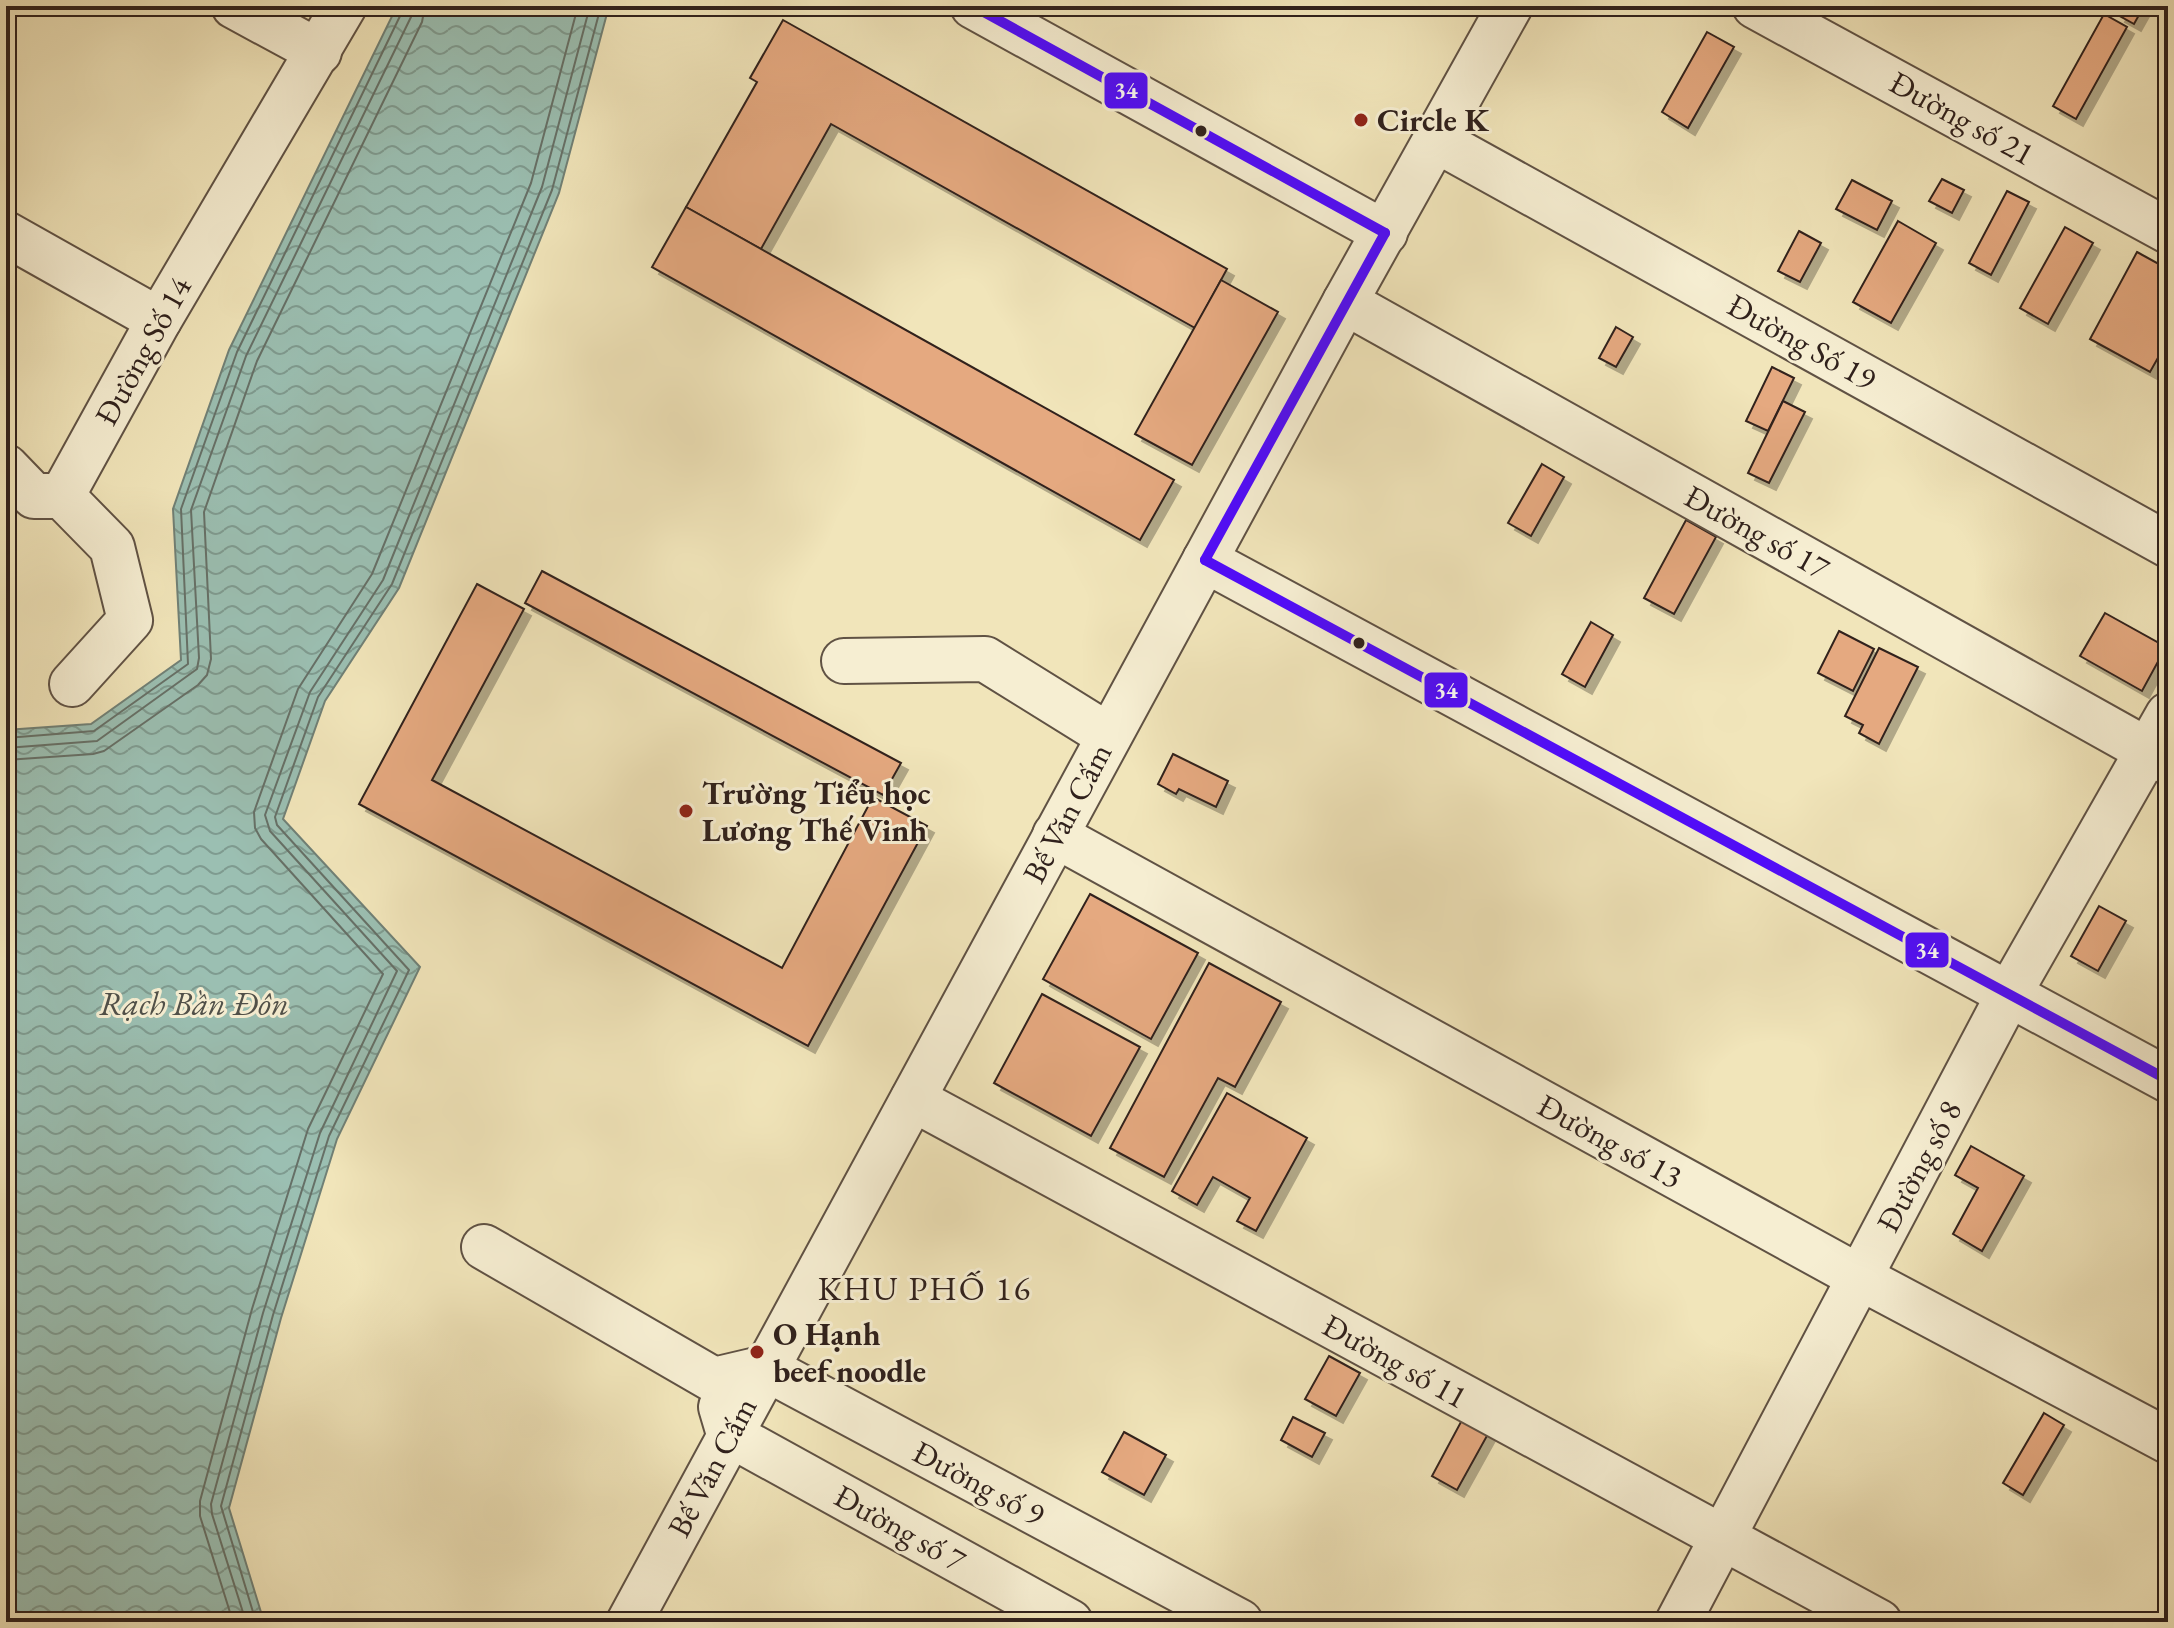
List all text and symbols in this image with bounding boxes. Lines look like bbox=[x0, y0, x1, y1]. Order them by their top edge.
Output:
street label: Đường số 21 bbox=[1882, 61, 2042, 175]
line badge: 34 bbox=[1103, 71, 1149, 110]
text: 34 bbox=[1114, 76, 1138, 105]
place label: Circle K bbox=[1377, 99, 1489, 141]
marker: Circle K bbox=[1352, 111, 1370, 129]
unlabelled marker bbox=[1193, 123, 1209, 139]
street label: Đường Số 14 bbox=[85, 269, 201, 433]
street label: Đường Số 19 bbox=[1720, 284, 1884, 400]
street label: Đường số 17 bbox=[1677, 475, 1837, 589]
unlabelled marker bbox=[1351, 635, 1367, 651]
line badge: 34 bbox=[1423, 671, 1469, 709]
text: 34 bbox=[1434, 676, 1458, 705]
street label: Bế Văn Cấm bbox=[1013, 736, 1121, 890]
place label: Trường Tiểu học Lương Thế Vinh bbox=[702, 772, 931, 851]
marker: Trường Tiểu học Lương Thế Vinh bbox=[677, 802, 695, 820]
line badge: 34 bbox=[1904, 931, 1950, 969]
text: 34 bbox=[1915, 936, 1939, 965]
water label: Rạch Bần Đôn bbox=[99, 981, 289, 1025]
street label: Đường số 13 bbox=[1530, 1084, 1690, 1198]
street label: Đường số 8 bbox=[1867, 1093, 1971, 1239]
district label: KHU PHỐ 16 bbox=[818, 1266, 1032, 1310]
street label: Đường số 11 bbox=[1315, 1304, 1475, 1418]
place label: O Hạnh beef noodle bbox=[773, 1313, 926, 1392]
marker: O Hạnh beef noodle bbox=[748, 1343, 766, 1361]
street label: Bế Văn Cấm bbox=[658, 1390, 766, 1544]
street label: Đường số 9 bbox=[906, 1431, 1052, 1535]
street label: Đường số 7 bbox=[827, 1475, 973, 1581]

